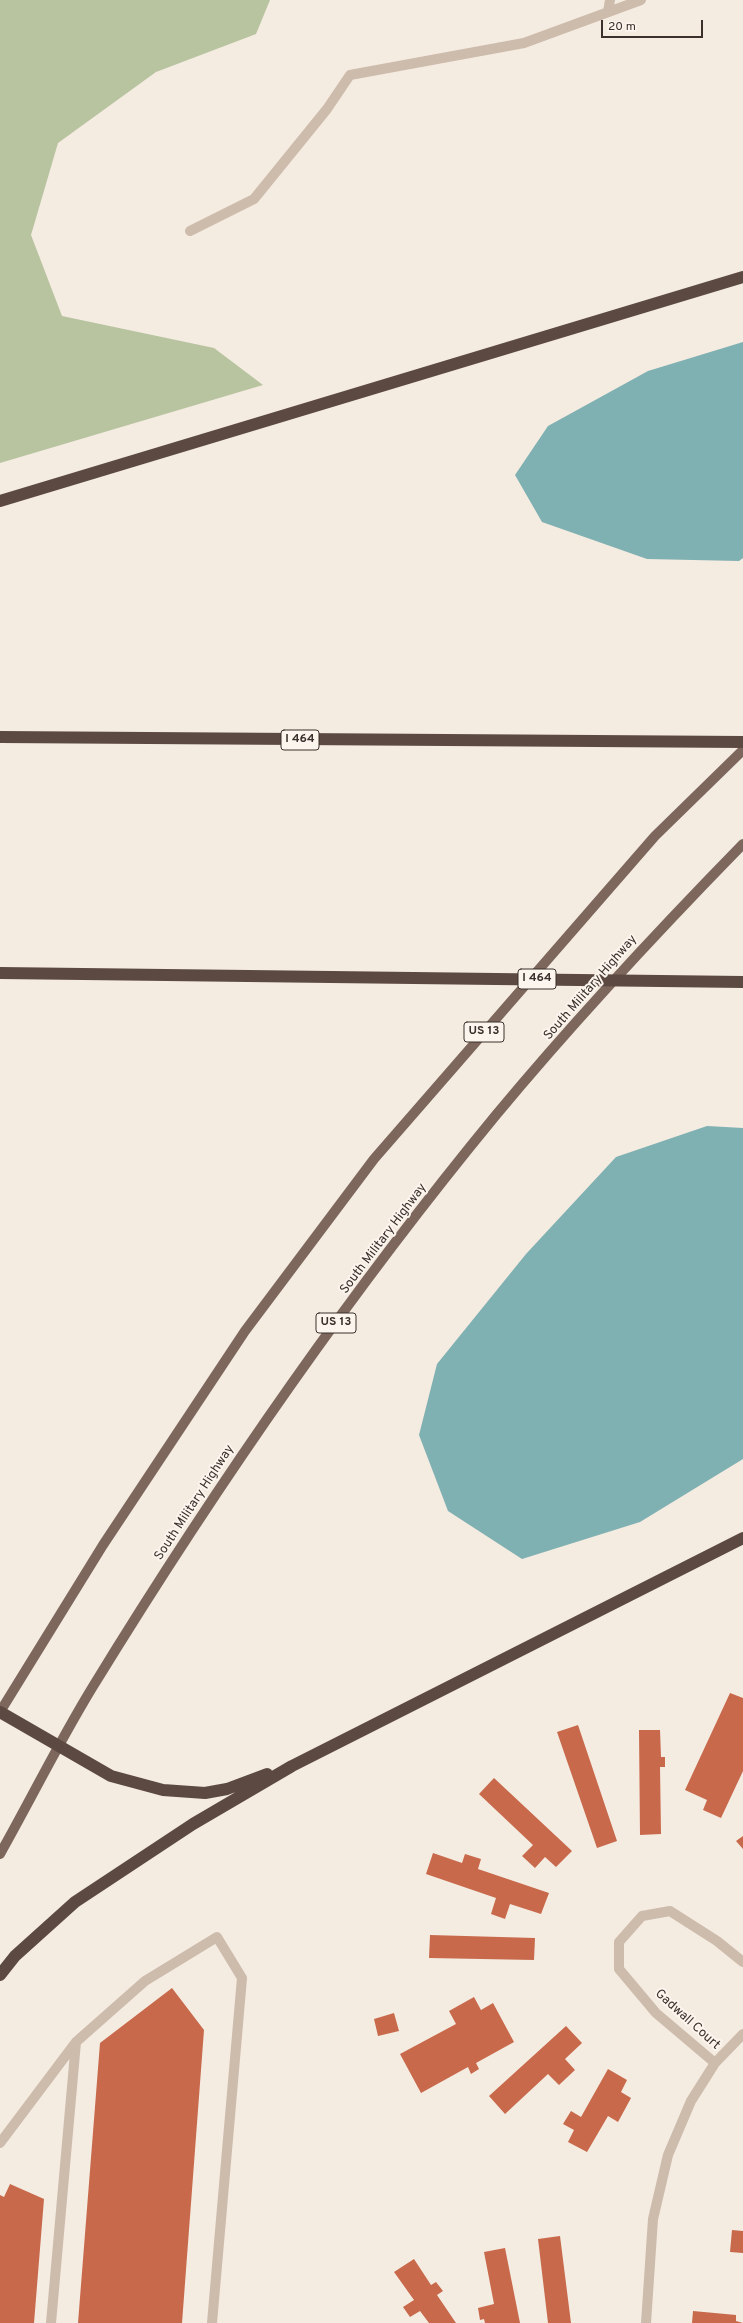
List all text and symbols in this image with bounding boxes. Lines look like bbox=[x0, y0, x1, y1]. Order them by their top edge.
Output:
scale bar bbox=[603, 12, 705, 38]
text: 20 m bbox=[608, 19, 636, 35]
road number: I 464 bbox=[281, 730, 319, 750]
street label: South Military Highway bbox=[541, 932, 641, 1044]
road number: I 464 bbox=[518, 969, 556, 989]
road number: US 13 bbox=[464, 1022, 504, 1042]
street label: South Military Highway bbox=[337, 1181, 431, 1297]
road number: US 13 bbox=[316, 1313, 356, 1333]
street label: South Military Highway bbox=[152, 1442, 238, 1564]
street label: Gadwall Court bbox=[651, 1987, 723, 2053]

